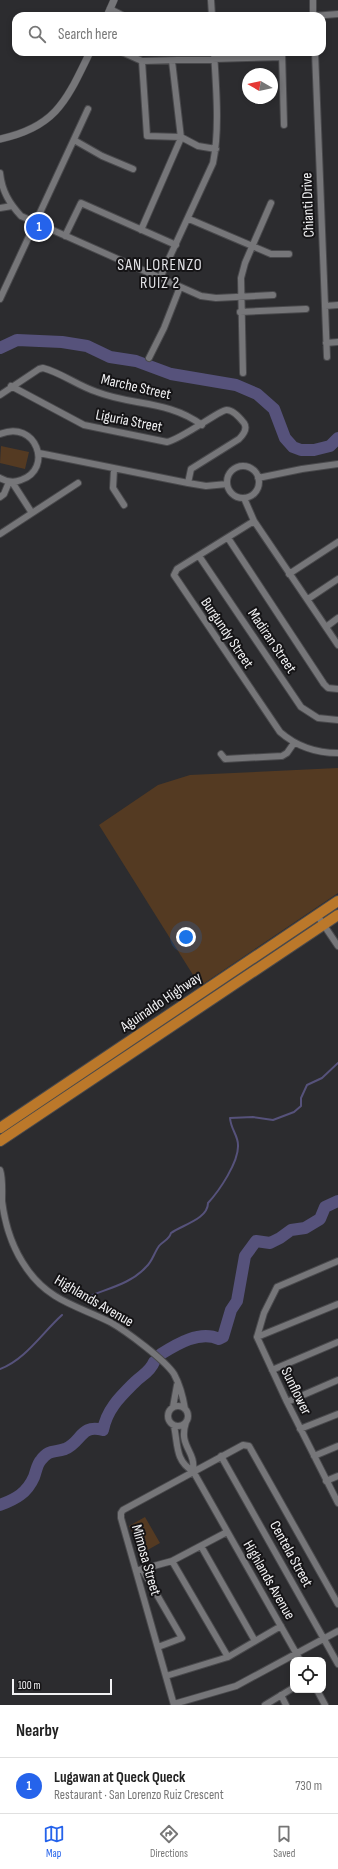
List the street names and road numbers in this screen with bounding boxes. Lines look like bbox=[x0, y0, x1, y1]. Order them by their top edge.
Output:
street label: Chianti Drive bbox=[297, 172, 319, 238]
street label: Marche Street bbox=[99, 370, 173, 404]
street label: Liguria Street bbox=[94, 405, 164, 437]
street label: Burgundy Street bbox=[196, 594, 258, 672]
street label: Madiran Street bbox=[243, 605, 301, 677]
street label: Aguinaldo Highway bbox=[116, 968, 205, 1037]
street label: Highlands Avenue bbox=[51, 1271, 137, 1331]
street label: Sunflower bbox=[276, 1364, 316, 1418]
street label: Centela Street bbox=[265, 1518, 317, 1591]
street label: Mimosa Street bbox=[127, 1522, 165, 1598]
street label: Highlands Avenue bbox=[239, 1537, 299, 1623]

